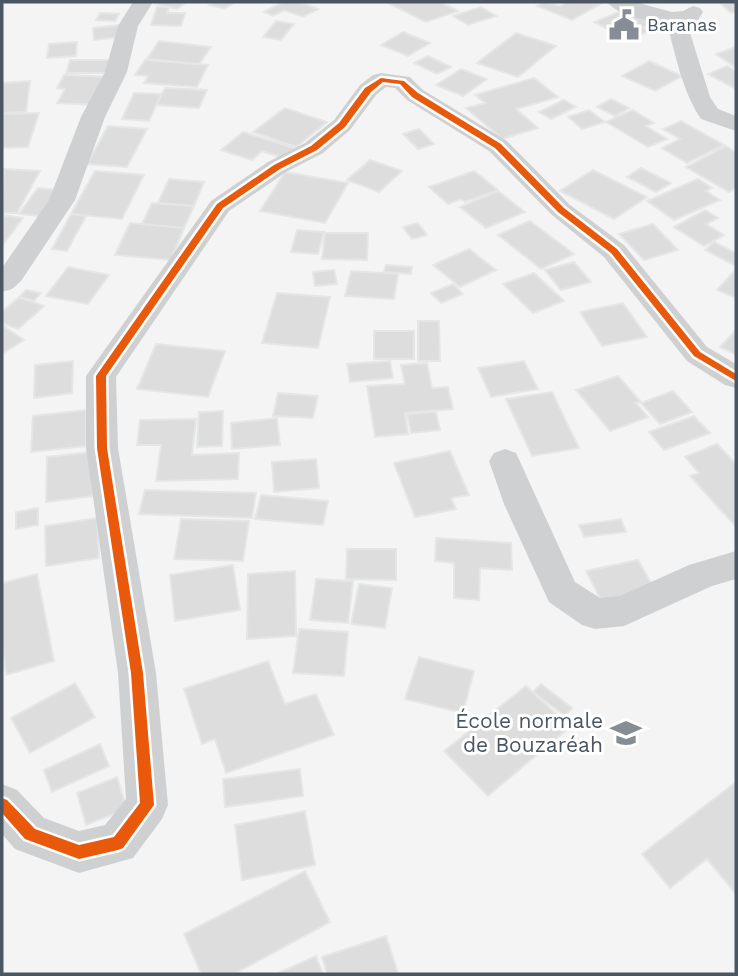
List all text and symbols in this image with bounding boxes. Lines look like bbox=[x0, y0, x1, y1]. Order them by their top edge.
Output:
public building icon: Baranas bbox=[607, 8, 641, 42]
place label: Baranas bbox=[647, 14, 717, 35]
place label: École normale de Bouzaréah bbox=[455, 708, 603, 757]
school or university icon: École normale de Bouzaréah bbox=[609, 716, 643, 750]

